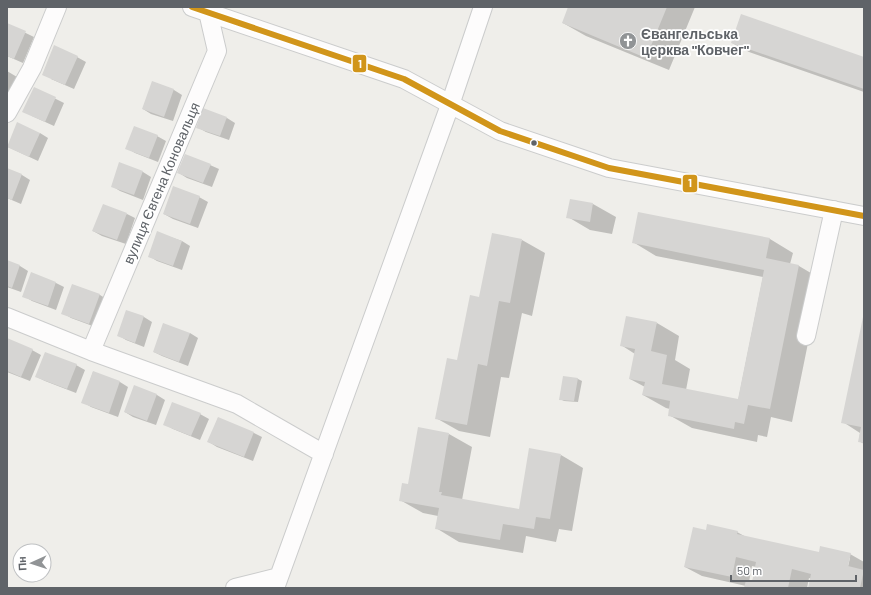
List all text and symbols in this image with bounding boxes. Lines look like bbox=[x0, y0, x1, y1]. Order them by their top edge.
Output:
place label: Євангельська церква "Ковчег" bbox=[641, 25, 749, 58]
church icon: Євангельська церква "Ковчег" bbox=[618, 31, 638, 51]
line badge: 1 bbox=[352, 54, 367, 73]
text: 1 bbox=[358, 57, 362, 70]
street label: вулиця Євгена Коновальця bbox=[119, 100, 203, 266]
unlabelled marker bbox=[529, 138, 539, 148]
line badge: 1 bbox=[682, 174, 698, 193]
text: 1 bbox=[688, 176, 692, 189]
north arrow bbox=[12, 543, 52, 583]
text: Пн bbox=[15, 556, 28, 571]
scale bar bbox=[731, 557, 856, 583]
text: 50 m bbox=[737, 563, 762, 577]

